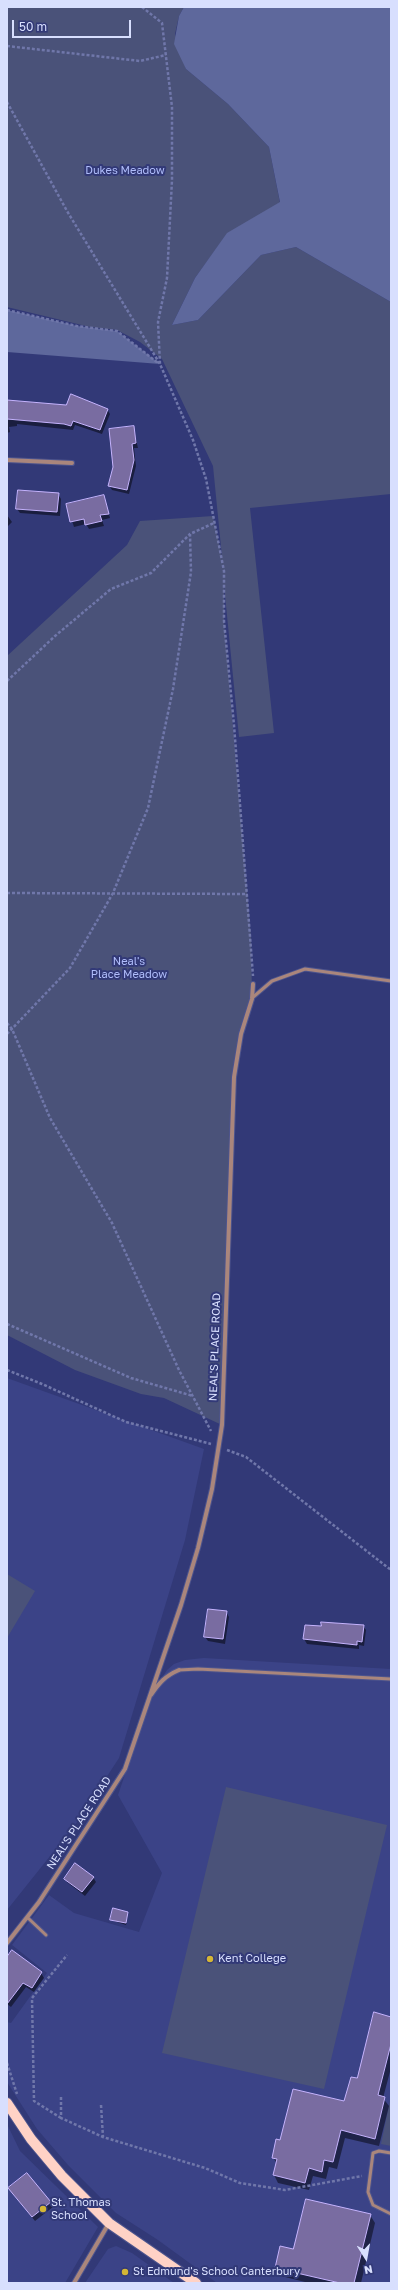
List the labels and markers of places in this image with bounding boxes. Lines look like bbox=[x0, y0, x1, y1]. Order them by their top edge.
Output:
place label: Kent College bbox=[218, 1952, 286, 1966]
marker: Kent College bbox=[205, 1954, 215, 1964]
place label: St. Thomas School bbox=[51, 2196, 111, 2222]
marker: St. Thomas School bbox=[38, 2204, 48, 2214]
place label: St Edmund's School Canterbury bbox=[133, 2265, 300, 2279]
marker: St Edmund's School Canterbury bbox=[120, 2267, 130, 2277]

